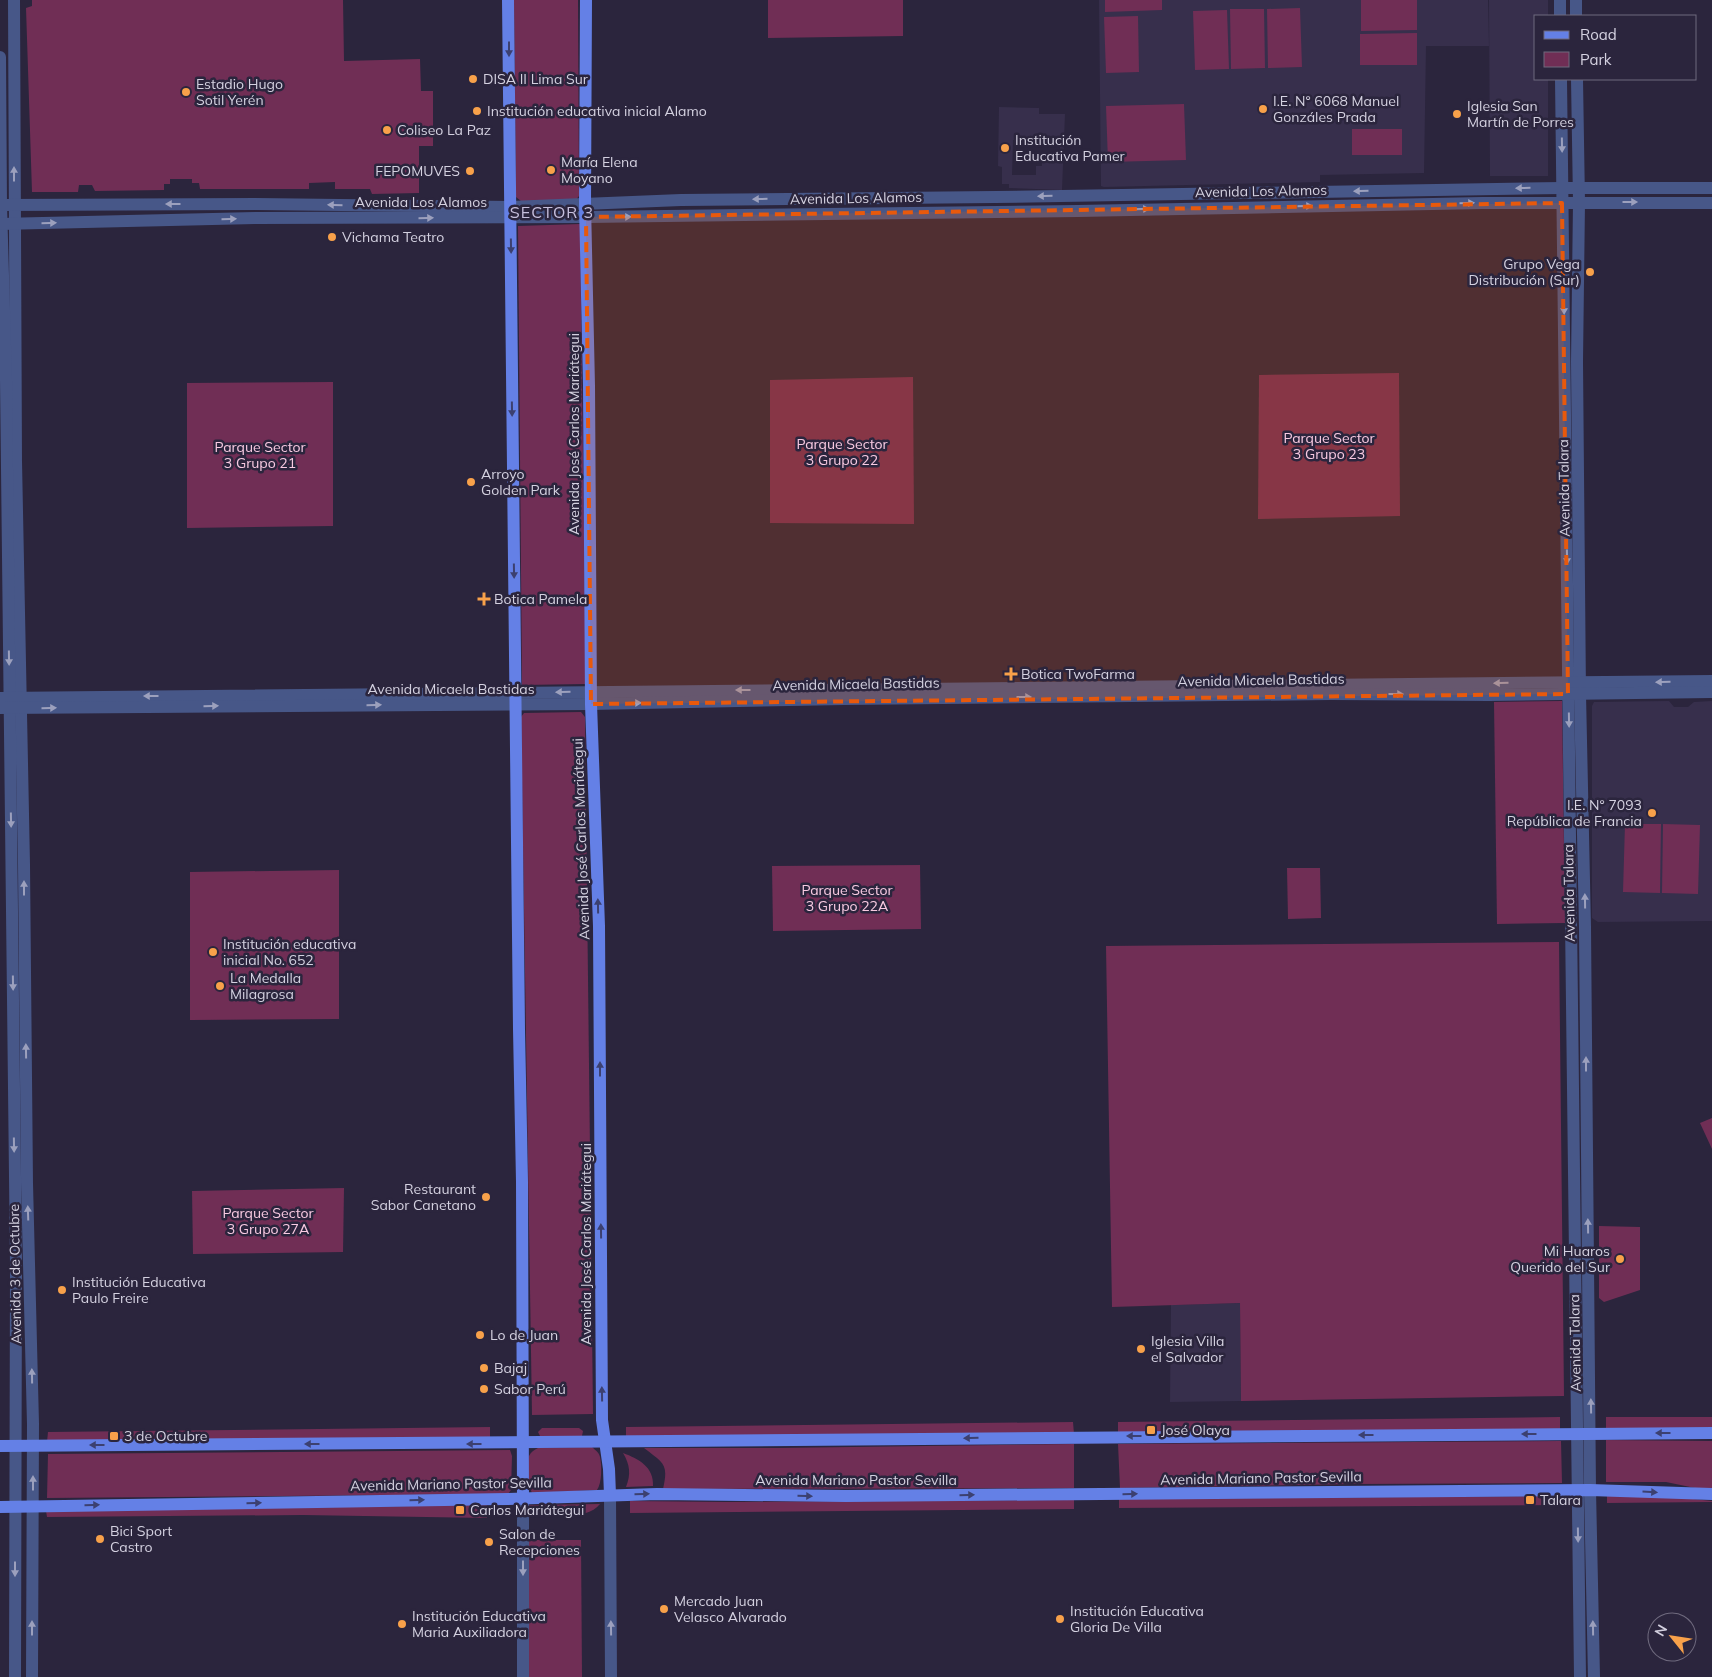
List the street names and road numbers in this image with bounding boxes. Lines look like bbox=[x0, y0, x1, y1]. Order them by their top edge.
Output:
street label: Avenida Los Alamos bbox=[1195, 181, 1327, 201]
street label: Avenida Los Alamos bbox=[790, 188, 922, 208]
street label: Avenida Los Alamos bbox=[355, 193, 487, 211]
street label: Avenida José Carlos Mariátegui bbox=[565, 333, 583, 535]
street label: Avenida Talara bbox=[1554, 439, 1574, 537]
street label: Avenida Micaela Bastidas bbox=[1177, 670, 1345, 690]
street label: Avenida Micaela Bastidas bbox=[772, 674, 940, 694]
street label: Avenida Micaela Bastidas bbox=[367, 680, 535, 698]
street label: Avenida José Carlos Mariátegui bbox=[568, 738, 594, 940]
street label: Avenida Talara bbox=[1559, 844, 1579, 942]
street label: Avenida José Carlos Mariátegui bbox=[577, 1143, 595, 1345]
street label: Avenida 3 de Octubre bbox=[5, 1204, 25, 1344]
street label: Avenida Talara bbox=[1565, 1294, 1585, 1392]
street label: Avenida Mariano Pastor Sevilla bbox=[1160, 1467, 1362, 1489]
street label: Avenida Mariano Pastor Sevilla bbox=[755, 1471, 957, 1489]
street label: Avenida Mariano Pastor Sevilla bbox=[350, 1473, 552, 1495]

